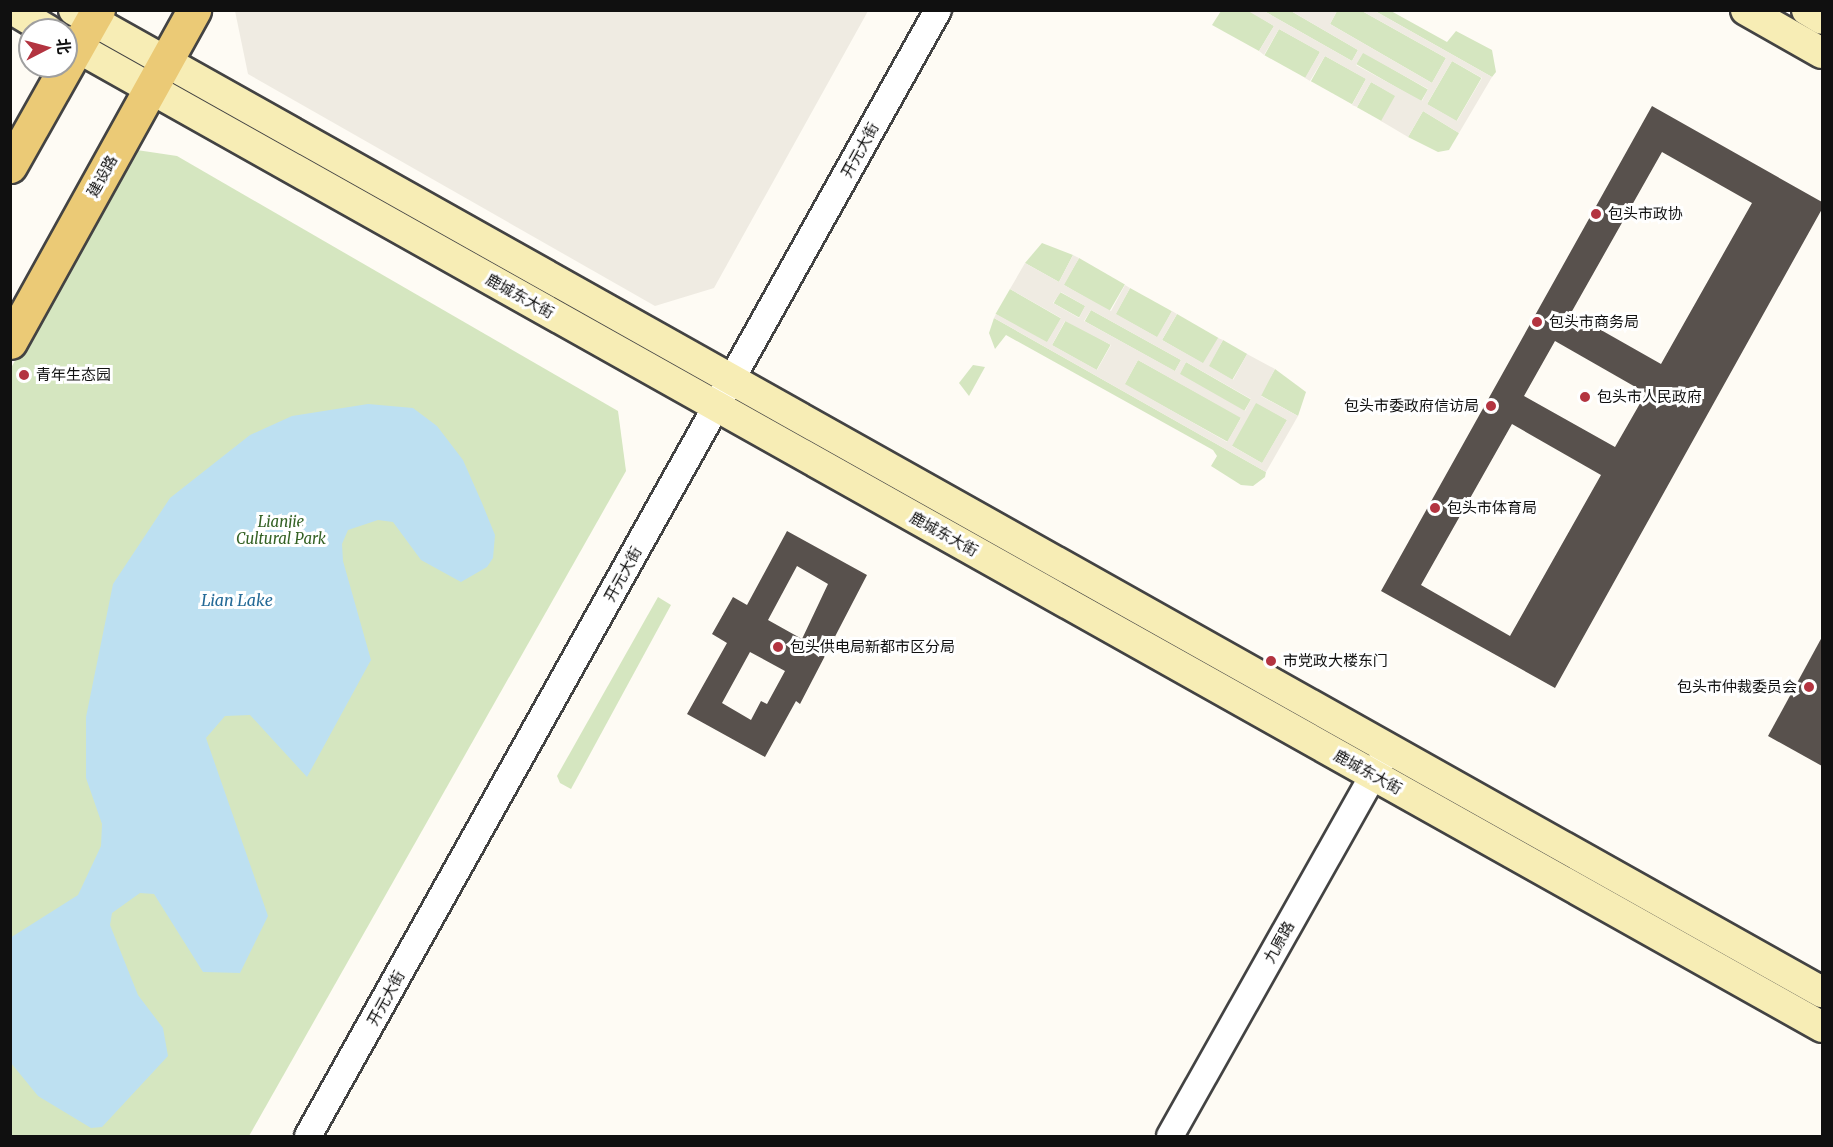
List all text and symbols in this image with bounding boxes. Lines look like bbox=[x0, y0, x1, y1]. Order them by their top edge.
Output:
north arrow bbox=[18, 18, 78, 78]
text: 北 bbox=[53, 37, 75, 55]
street label: 开元大街 bbox=[838, 119, 882, 181]
street label: 建设路 bbox=[83, 152, 121, 200]
place label: 包头市政协 bbox=[1608, 205, 1683, 223]
marker: 包头市政协 bbox=[1589, 207, 1603, 221]
street label: 鹿城东大街 bbox=[483, 270, 557, 322]
place label: 包头市商务局 bbox=[1549, 313, 1639, 331]
marker: 包头市商务局 bbox=[1530, 315, 1544, 329]
place label: 青年生态园 bbox=[36, 366, 111, 384]
marker: 青年生态园 bbox=[17, 368, 31, 382]
place label: 包头市人民政府 bbox=[1597, 388, 1702, 406]
marker: 包头市人民政府 bbox=[1578, 390, 1592, 404]
place label: 包头市委政府信访局 bbox=[1344, 397, 1479, 415]
marker: 包头市委政府信访局 bbox=[1484, 399, 1498, 413]
place label: 包头市体育局 bbox=[1447, 499, 1537, 517]
marker: 包头市体育局 bbox=[1428, 501, 1442, 515]
street label: 鹿城东大街 bbox=[907, 508, 981, 560]
park label: Lianjie Cultural Park bbox=[236, 512, 326, 547]
street label: 开元大街 bbox=[601, 543, 645, 605]
water label: Lian Lake bbox=[201, 590, 273, 610]
place label: 包头供电局新都市区分局 bbox=[790, 638, 955, 656]
marker: 包头供电局新都市区分局 bbox=[771, 640, 785, 654]
place label: 市党政大楼东门 bbox=[1283, 652, 1388, 670]
marker: 市党政大楼东门 bbox=[1264, 654, 1278, 668]
place label: 包头市仲裁委员会 bbox=[1677, 678, 1797, 696]
marker: 包头市仲裁委员会 bbox=[1802, 680, 1816, 694]
street label: 鹿城东大街 bbox=[1331, 746, 1405, 798]
street label: 九原路 bbox=[1260, 918, 1298, 966]
street label: 开元大街 bbox=[364, 967, 408, 1029]

